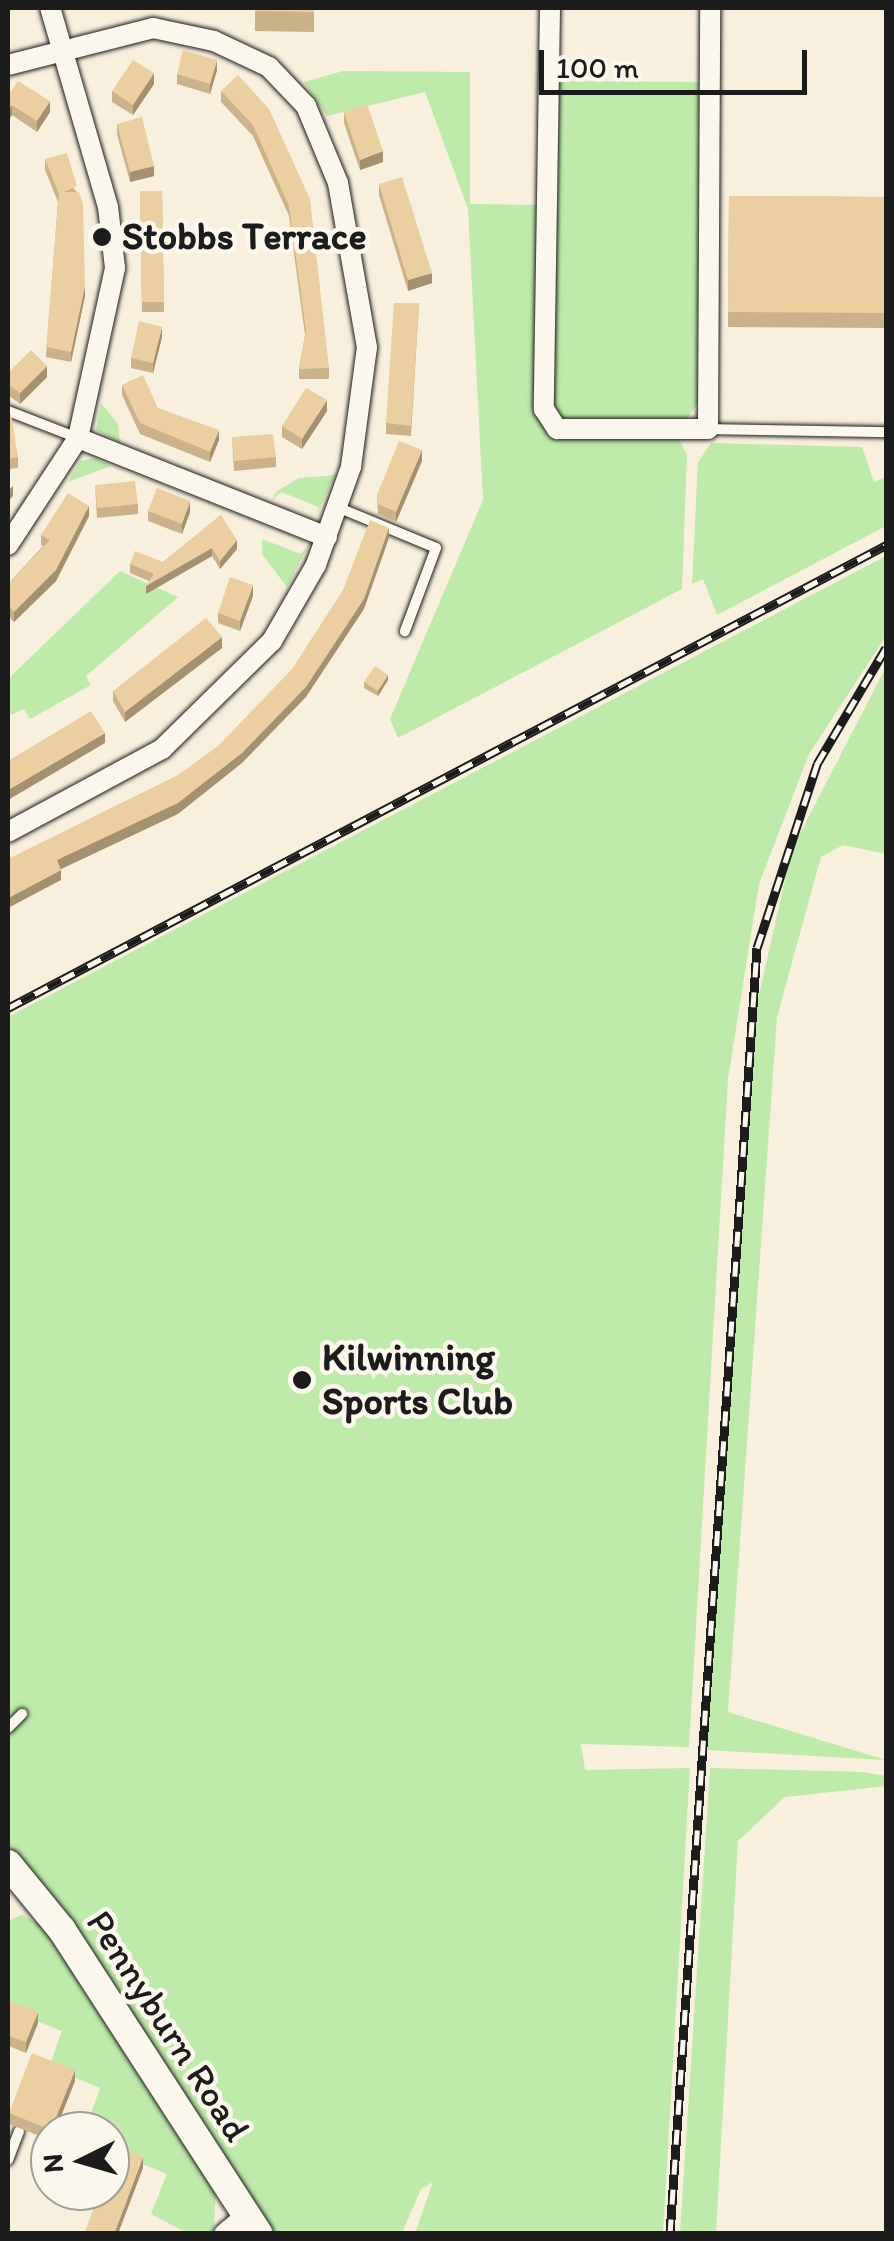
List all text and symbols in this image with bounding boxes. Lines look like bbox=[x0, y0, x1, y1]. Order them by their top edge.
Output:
scale bar bbox=[544, 30, 812, 92]
text: 100 m bbox=[556, 49, 639, 86]
place label: Stobbs Terrace bbox=[122, 214, 362, 260]
marker: Stobbs Terrace bbox=[91, 226, 113, 248]
place label: Kilwinning Sports Club bbox=[322, 1335, 513, 1425]
marker: Kilwinning Sports Club bbox=[291, 1369, 313, 1391]
street label: Pennyburn Road bbox=[77, 1902, 259, 2150]
north arrow bbox=[30, 2111, 130, 2211]
text: N bbox=[34, 2153, 70, 2174]

